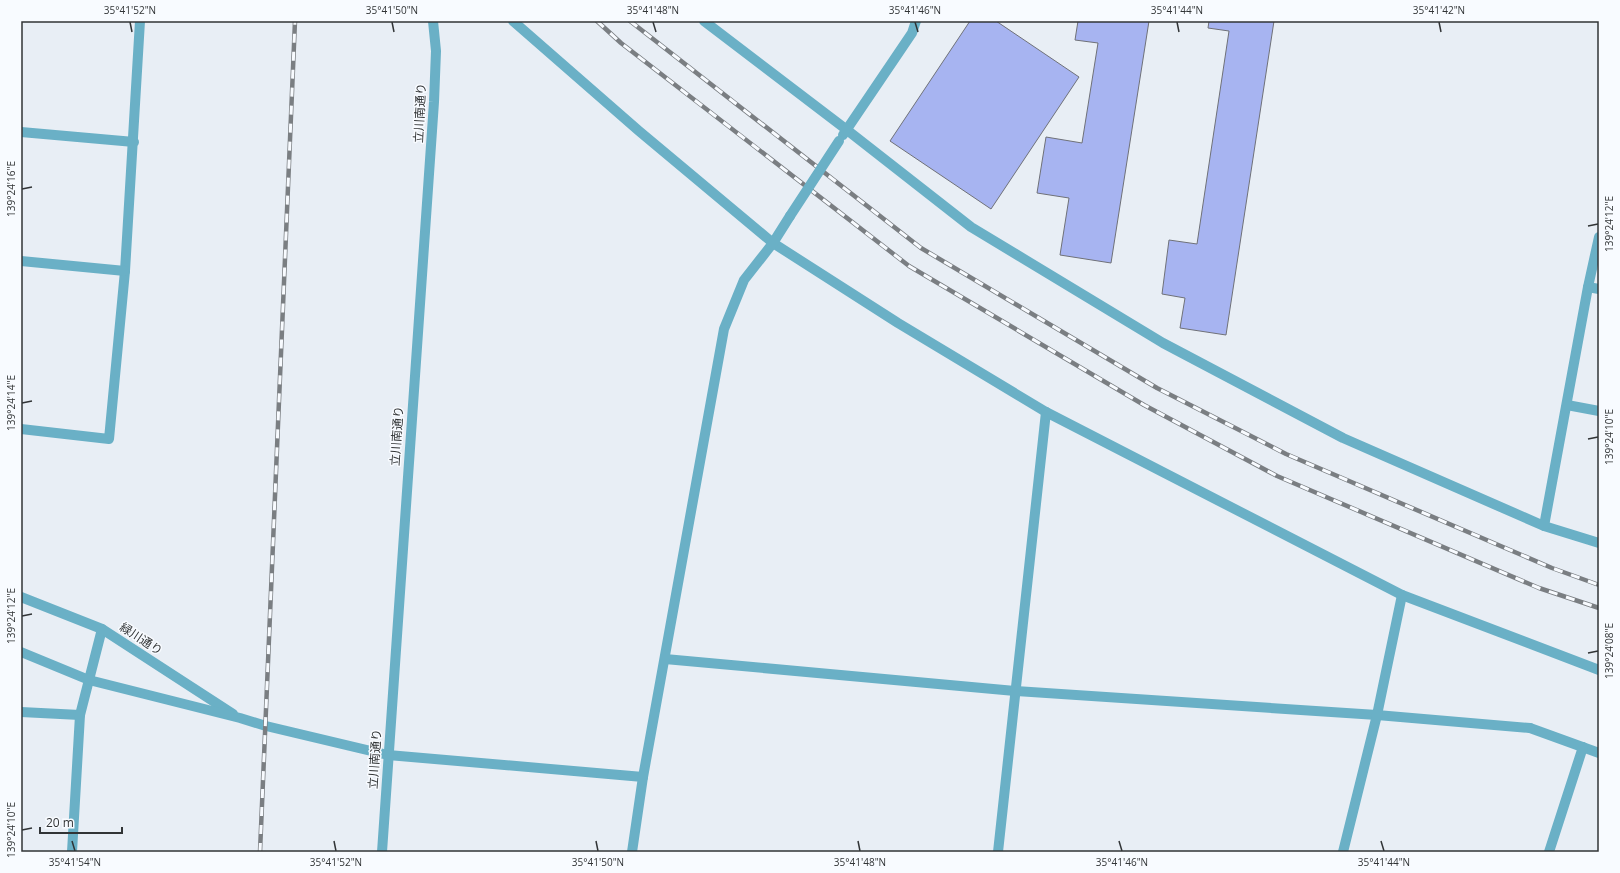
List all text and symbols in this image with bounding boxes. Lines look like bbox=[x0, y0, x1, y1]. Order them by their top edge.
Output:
text: 35°41'52"N bbox=[104, 3, 156, 17]
text: 35°41'50"N bbox=[366, 3, 418, 17]
text: 35°41'48"N bbox=[627, 3, 679, 17]
text: 35°41'46"N bbox=[889, 3, 941, 17]
text: 35°41'44"N bbox=[1151, 3, 1203, 17]
text: 35°41'42"N bbox=[1413, 3, 1465, 17]
street label: 立川南通り bbox=[409, 83, 430, 143]
text: 139°24'16"E bbox=[4, 161, 18, 217]
text: 139°24'12"E bbox=[1602, 196, 1616, 252]
text: 139°24'14"E bbox=[4, 375, 18, 431]
street label: 立川南通り bbox=[386, 405, 407, 466]
text: 139°24'10"E bbox=[1602, 409, 1616, 465]
text: 139°24'12"E bbox=[4, 588, 18, 644]
street label: 緑川通り bbox=[117, 618, 166, 659]
text: 139°24'08"E bbox=[1602, 623, 1616, 679]
street label: 立川南通り bbox=[364, 728, 385, 789]
text: 139°24'10"E bbox=[4, 802, 18, 858]
scale bar bbox=[40, 809, 122, 835]
text: 20 m bbox=[46, 814, 74, 831]
text: 35°41'54"N bbox=[49, 855, 101, 869]
text: 35°41'52"N bbox=[310, 855, 362, 869]
text: 35°41'50"N bbox=[572, 855, 624, 869]
text: 35°41'48"N bbox=[834, 855, 886, 869]
text: 35°41'46"N bbox=[1096, 855, 1148, 869]
text: 35°41'44"N bbox=[1358, 855, 1410, 869]

